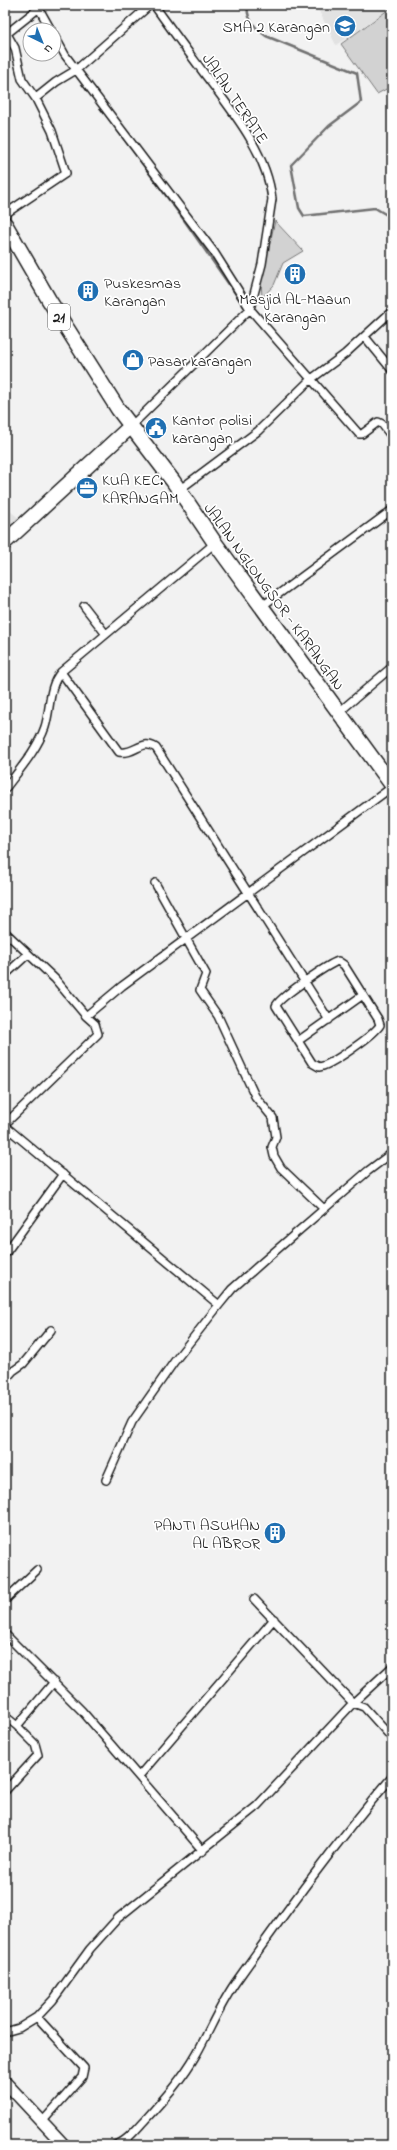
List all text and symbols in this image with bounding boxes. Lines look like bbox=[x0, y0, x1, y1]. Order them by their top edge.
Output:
school or university icon: SMA 2 Karangan bbox=[332, 13, 358, 39]
place label: SMA 2 Karangan bbox=[223, 16, 330, 40]
north arrow bbox=[22, 22, 62, 62]
text: U bbox=[40, 40, 56, 57]
street label: JALAN TERATE bbox=[195, 49, 274, 149]
building icon: Masjid AL-Maaun Karangan bbox=[282, 261, 308, 287]
place label: Puskesmas Karangan bbox=[104, 272, 181, 314]
building icon: Puskesmas Karangan bbox=[75, 278, 101, 304]
place label: Masjid AL-Maaun Karangan bbox=[239, 288, 351, 330]
road number: 21 bbox=[48, 304, 70, 330]
shop icon: Pasar karangan bbox=[120, 347, 146, 373]
place label: Pasar karangan bbox=[148, 350, 252, 374]
place label: Kantor polisi karangan bbox=[172, 409, 252, 451]
public building icon: Kantor polisi karangan bbox=[143, 415, 169, 441]
place label: KUA KEC. KARANGAM bbox=[102, 469, 179, 511]
office icon: KUA KEC. KARANGAM bbox=[74, 475, 100, 501]
street label: JALAN NGLONGSOR - KARANGAN bbox=[197, 498, 350, 696]
place label: PANTI ASUHAN AL ABROR bbox=[154, 1514, 260, 1556]
building icon: PANTI ASUHAN AL ABROR bbox=[262, 1520, 288, 1546]

